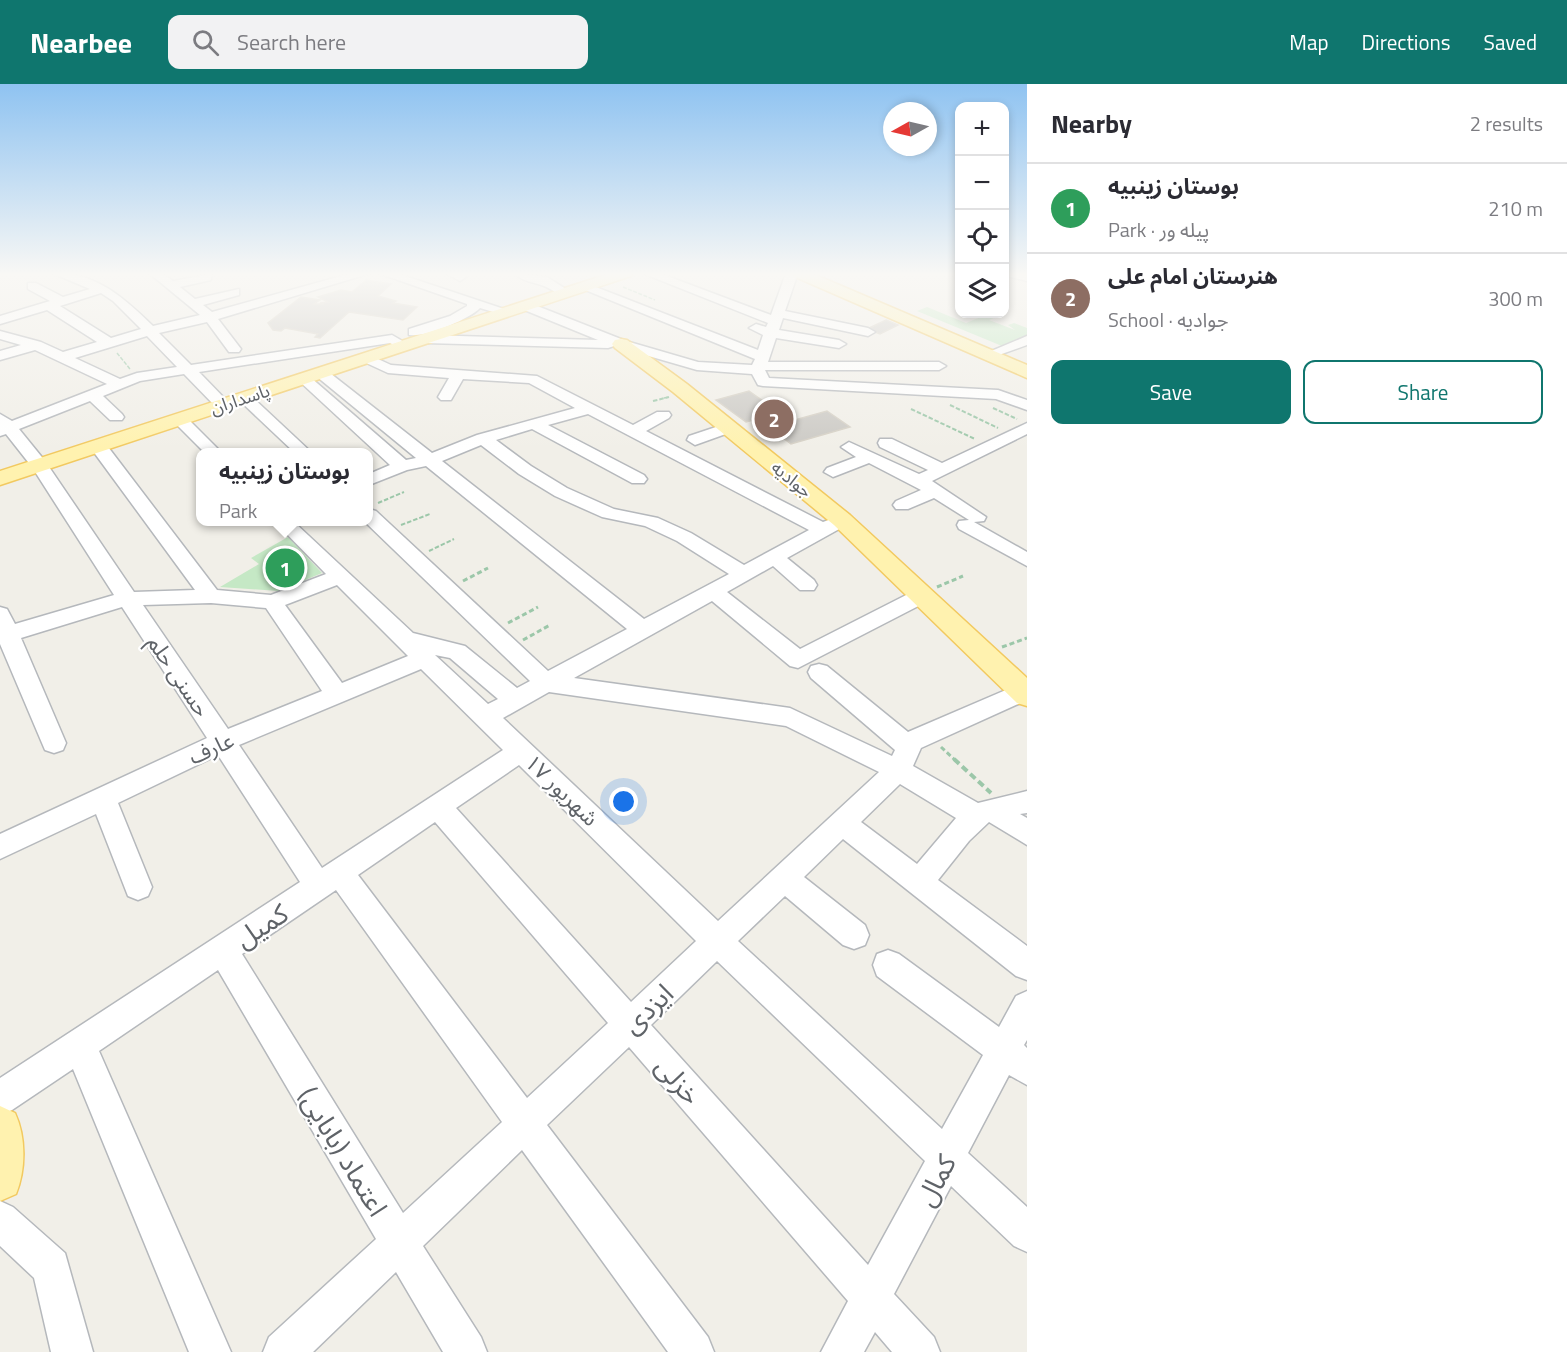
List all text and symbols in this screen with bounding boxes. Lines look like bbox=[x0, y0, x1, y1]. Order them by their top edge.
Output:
search box bbox=[168, 15, 588, 69]
text: Nearbee bbox=[30, 21, 132, 64]
text: Search here bbox=[237, 25, 346, 59]
icon: search bbox=[189, 26, 222, 59]
text: Map bbox=[1289, 26, 1329, 58]
text: Directions bbox=[1362, 26, 1451, 58]
text: Saved bbox=[1484, 26, 1537, 58]
north arrow bbox=[883, 102, 937, 156]
map controls bbox=[955, 102, 1009, 318]
button: + bbox=[955, 102, 1009, 156]
text: Nearby bbox=[1051, 104, 1132, 143]
text: 2 results bbox=[1470, 108, 1543, 139]
button: − bbox=[955, 156, 1009, 210]
text: بوستان زینبیه bbox=[1108, 169, 1239, 203]
text: 1 bbox=[1065, 193, 1076, 224]
text: 210 m bbox=[1488, 193, 1543, 224]
button: locate bbox=[955, 210, 1009, 264]
text: Park · پیله ور bbox=[1108, 214, 1209, 245]
text: هنرستان امام علی bbox=[1108, 259, 1278, 293]
button: layers bbox=[955, 264, 1009, 318]
text: 2 bbox=[1065, 283, 1076, 314]
text: 300 m bbox=[1488, 283, 1543, 314]
text: School · جوادیه bbox=[1108, 304, 1228, 335]
button: Save bbox=[1051, 360, 1291, 424]
button: Share bbox=[1303, 360, 1543, 424]
street label: پاسداران bbox=[207, 377, 273, 421]
pin: 2 bbox=[754, 396, 794, 442]
popup bbox=[196, 448, 373, 526]
text: بوستان زینبیه bbox=[219, 454, 350, 488]
street label: جوادیه bbox=[766, 454, 818, 504]
text: Park bbox=[219, 495, 257, 526]
pin: 1 bbox=[266, 546, 304, 590]
street label: حسنی حلم bbox=[139, 628, 219, 724]
street label: عارف bbox=[183, 723, 239, 773]
street label: ۱۷ شهریور bbox=[517, 746, 607, 834]
your location bbox=[609, 787, 638, 816]
street label: کمیل bbox=[226, 892, 297, 958]
street label: ایزدی bbox=[612, 973, 682, 1043]
street label: خزلی bbox=[646, 1047, 712, 1113]
street label: اعتماد (بابایی) bbox=[289, 1078, 399, 1224]
street label: کمال bbox=[904, 1146, 966, 1213]

